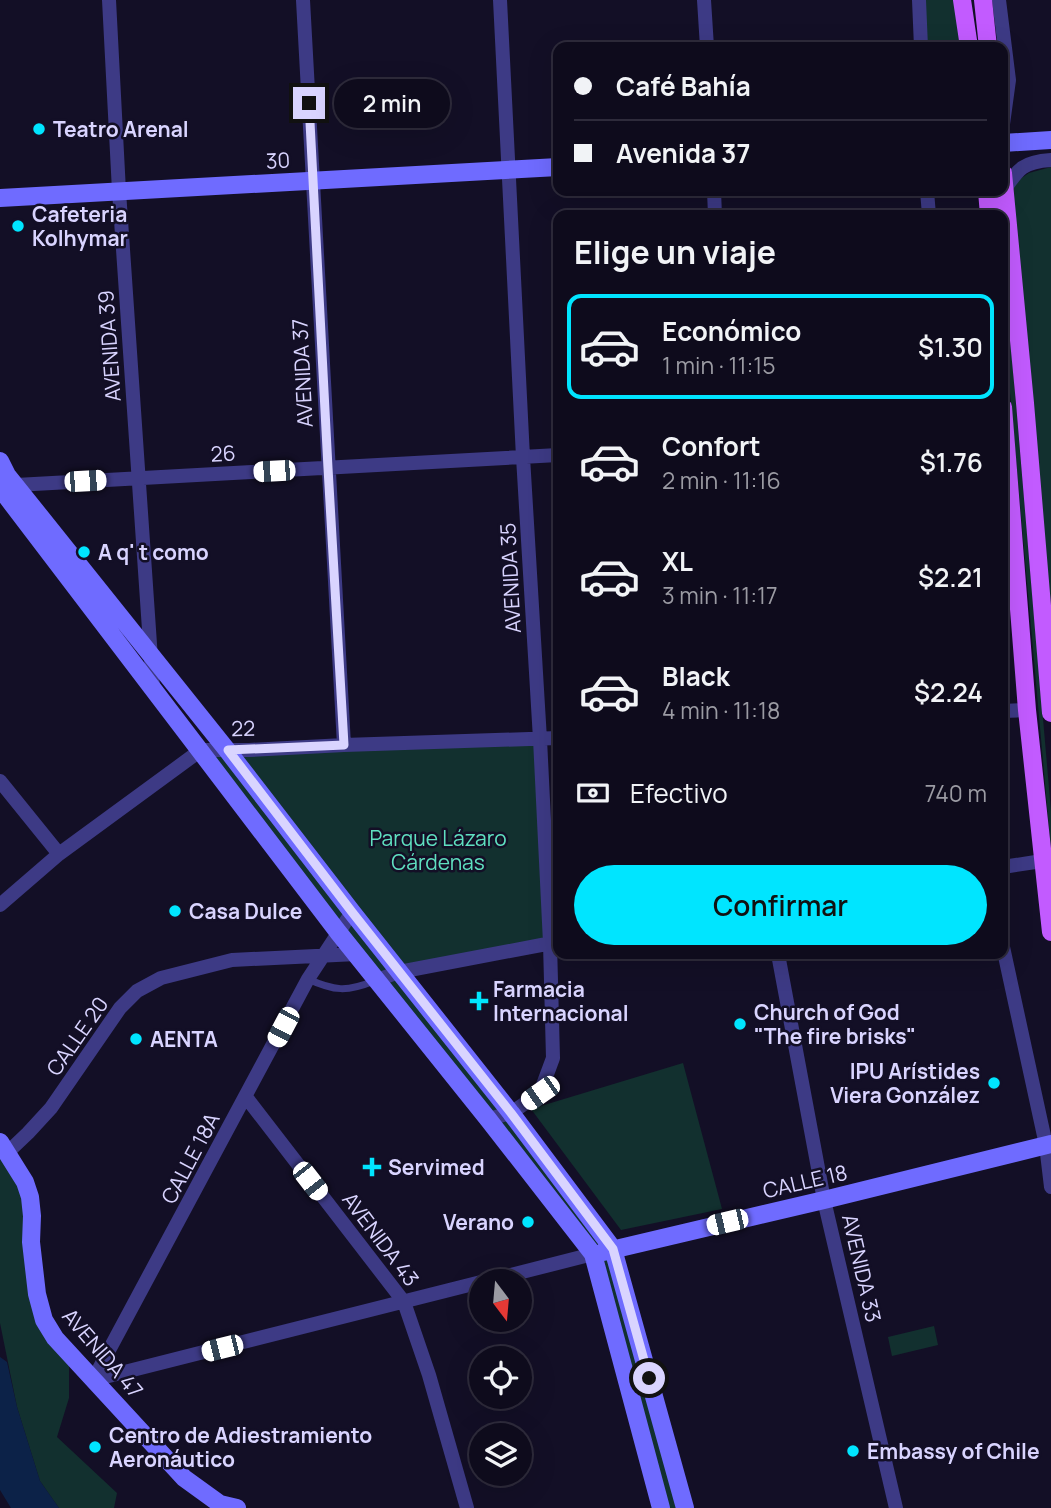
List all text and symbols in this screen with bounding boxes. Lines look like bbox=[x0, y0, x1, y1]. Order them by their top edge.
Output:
text: Café Bahía bbox=[616, 68, 751, 104]
callout: 2 min bbox=[334, 78, 449, 128]
route end bbox=[293, 87, 325, 119]
text: 2 min bbox=[363, 87, 421, 119]
place label: Teatro Arenal bbox=[53, 115, 189, 143]
marker: Teatro Arenal bbox=[31, 121, 47, 137]
text: Avenida 37 bbox=[616, 135, 750, 171]
street label: 30 bbox=[265, 145, 291, 175]
place label: Cafeteria Kolhymar bbox=[32, 200, 128, 252]
marker: Cafeteria Kolhymar bbox=[10, 218, 26, 234]
text: Elige un viaje bbox=[574, 230, 776, 274]
street label: AVENIDA 39 bbox=[91, 289, 127, 403]
text: Económico bbox=[662, 313, 801, 349]
icon: car bbox=[578, 315, 641, 378]
street label: AVENIDA 37 bbox=[285, 318, 319, 428]
text: $1.30 bbox=[918, 329, 983, 365]
text: 1 min · 11:15 bbox=[662, 349, 776, 381]
text: Confort bbox=[662, 428, 761, 464]
icon: car bbox=[578, 430, 641, 493]
street label: 26 bbox=[210, 438, 236, 468]
text: $1.76 bbox=[920, 444, 983, 480]
car bbox=[253, 459, 296, 483]
text: 2 min · 11:16 bbox=[662, 464, 781, 496]
car bbox=[64, 469, 107, 493]
street label: AVENIDA 35 bbox=[493, 522, 527, 634]
place label: A q' t como bbox=[98, 538, 209, 566]
text: XL bbox=[662, 543, 693, 579]
marker: A q' t como bbox=[76, 544, 92, 560]
icon: car bbox=[578, 545, 641, 608]
text: $2.21 bbox=[918, 559, 983, 595]
text: 3 min · 11:17 bbox=[662, 579, 778, 611]
text: Black bbox=[662, 658, 730, 694]
icon: car bbox=[578, 660, 641, 723]
text: $2.24 bbox=[914, 674, 983, 710]
text: 4 min · 11:18 bbox=[662, 694, 780, 726]
street label: 22 bbox=[231, 714, 255, 742]
icon: cash bbox=[574, 774, 612, 812]
text: Efectivo bbox=[630, 775, 728, 811]
text: 740 m bbox=[925, 777, 987, 809]
park label: Parque Lázaro Cárdenas bbox=[369, 824, 507, 876]
button: Confirmar bbox=[574, 865, 987, 945]
place label: Casa Dulce bbox=[189, 897, 302, 925]
marker: Casa Dulce bbox=[167, 903, 183, 919]
place label: Farmacia Internacional bbox=[493, 975, 629, 1027]
street label: CALLE 20 bbox=[40, 991, 114, 1081]
marker: Farmacia Internacional bbox=[471, 993, 487, 1009]
place label: Church of God "The fire brisks" bbox=[754, 998, 916, 1050]
car bbox=[264, 1004, 303, 1050]
marker: Church of God "The fire brisks" bbox=[732, 1016, 748, 1032]
place label: AENTA bbox=[150, 1025, 218, 1053]
marker: AENTA bbox=[128, 1031, 144, 1047]
place label: IPU Arístides Viera González bbox=[830, 1057, 980, 1109]
car bbox=[517, 1072, 564, 1114]
marker: IPU Arístides Viera González bbox=[986, 1075, 1002, 1091]
street label: CALLE 18A bbox=[154, 1108, 226, 1208]
place label: Servimed bbox=[388, 1153, 485, 1181]
marker: Servimed bbox=[362, 1157, 382, 1177]
car bbox=[289, 1158, 332, 1204]
street label: CALLE 18 bbox=[760, 1158, 850, 1204]
street label: AVENIDA 43 bbox=[336, 1186, 426, 1292]
car bbox=[705, 1207, 750, 1237]
place label: Verano bbox=[443, 1208, 514, 1236]
street label: AVENIDA 33 bbox=[836, 1211, 888, 1325]
marker: Verano bbox=[520, 1214, 536, 1230]
north arrow bbox=[469, 1269, 532, 1332]
map controls bbox=[469, 1269, 532, 1486]
street label: AVENIDA 47 bbox=[56, 1302, 150, 1404]
car bbox=[200, 1333, 245, 1363]
button: locate bbox=[469, 1346, 532, 1409]
route start bbox=[633, 1362, 665, 1394]
place label: Centro de Adiestramiento Aeronáutico bbox=[109, 1421, 372, 1473]
button: layers bbox=[469, 1423, 532, 1486]
place label: Embassy of Chile bbox=[867, 1437, 1040, 1465]
marker: Centro de Adiestramiento Aeronáutico bbox=[87, 1439, 103, 1455]
marker: Embassy of Chile bbox=[845, 1443, 861, 1459]

